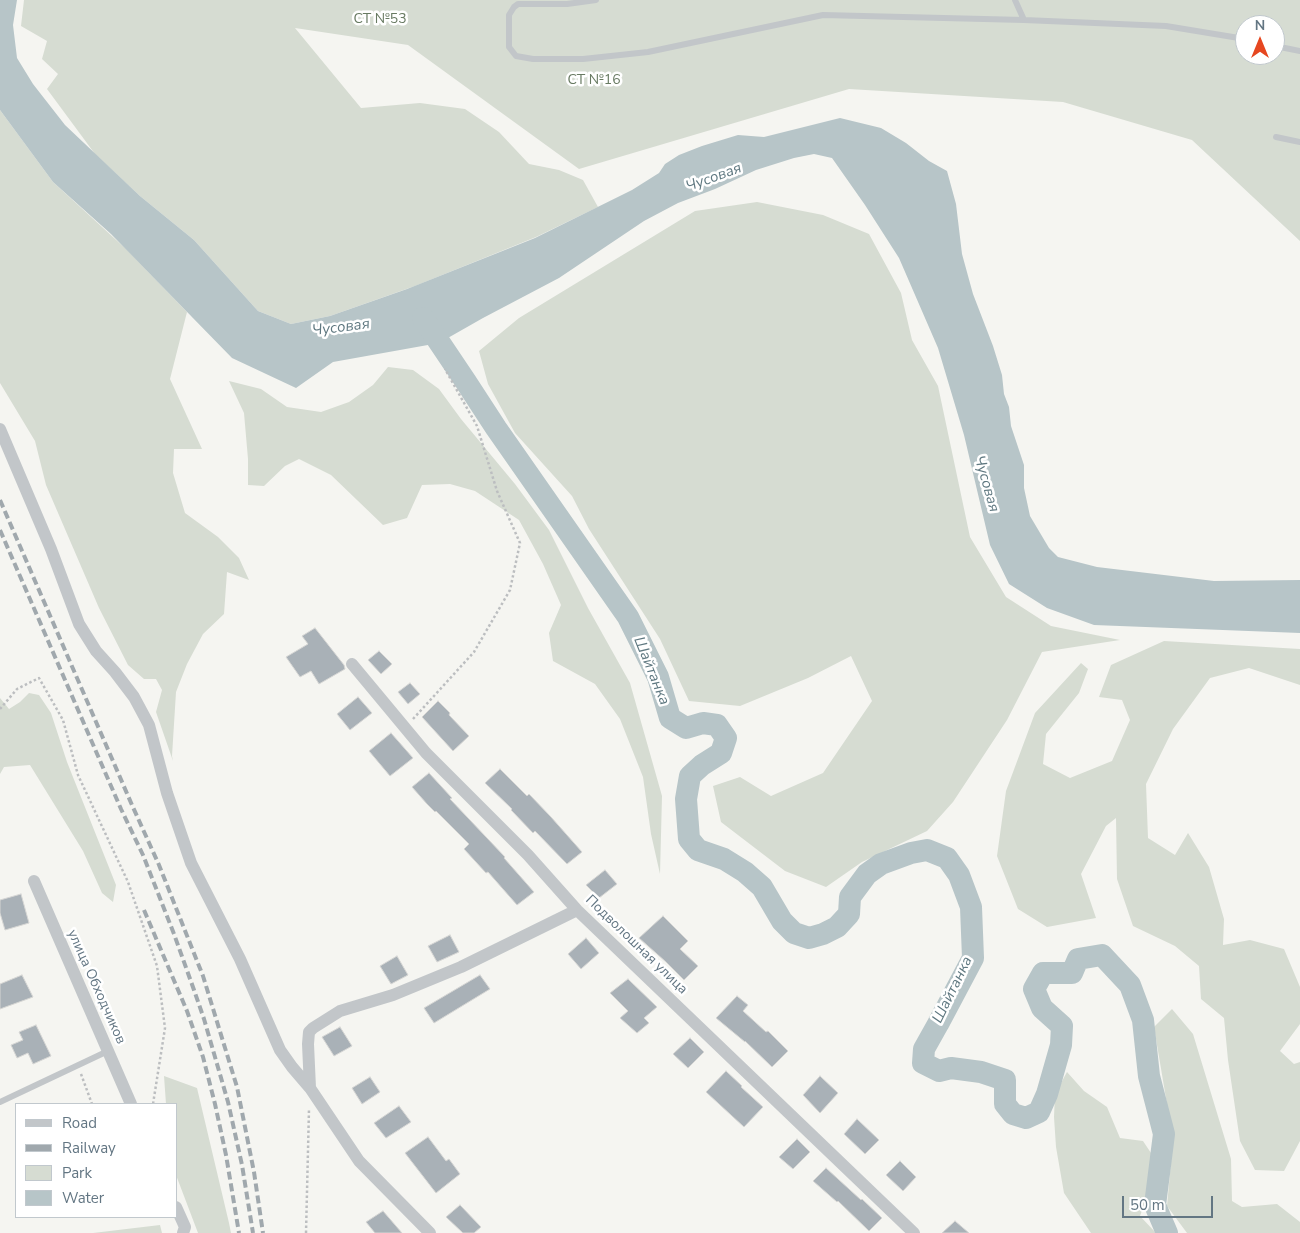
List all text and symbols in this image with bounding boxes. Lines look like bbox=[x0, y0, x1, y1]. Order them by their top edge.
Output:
park label: СТ №53 bbox=[353, 12, 407, 28]
north arrow bbox=[1235, 15, 1285, 65]
text: N bbox=[1255, 16, 1265, 35]
park label: СТ №16 bbox=[567, 73, 621, 89]
water label: Чусовая bbox=[684, 160, 744, 196]
water label: Чусовая bbox=[311, 316, 371, 340]
water label: Чусовая bbox=[969, 454, 1003, 514]
water label: Шайтанка bbox=[629, 634, 673, 708]
street label: Подволошная улица bbox=[581, 892, 691, 998]
street label: улица Обходчиков bbox=[63, 927, 129, 1047]
water label: Шайтанка bbox=[929, 954, 977, 1026]
legend bbox=[15, 1103, 178, 1218]
text: Road bbox=[62, 1113, 97, 1133]
text: Railway bbox=[62, 1138, 116, 1158]
text: Park bbox=[62, 1163, 92, 1183]
scale bar bbox=[1125, 1186, 1216, 1218]
text: Water bbox=[62, 1188, 104, 1208]
text: 50 m bbox=[1130, 1195, 1165, 1215]

